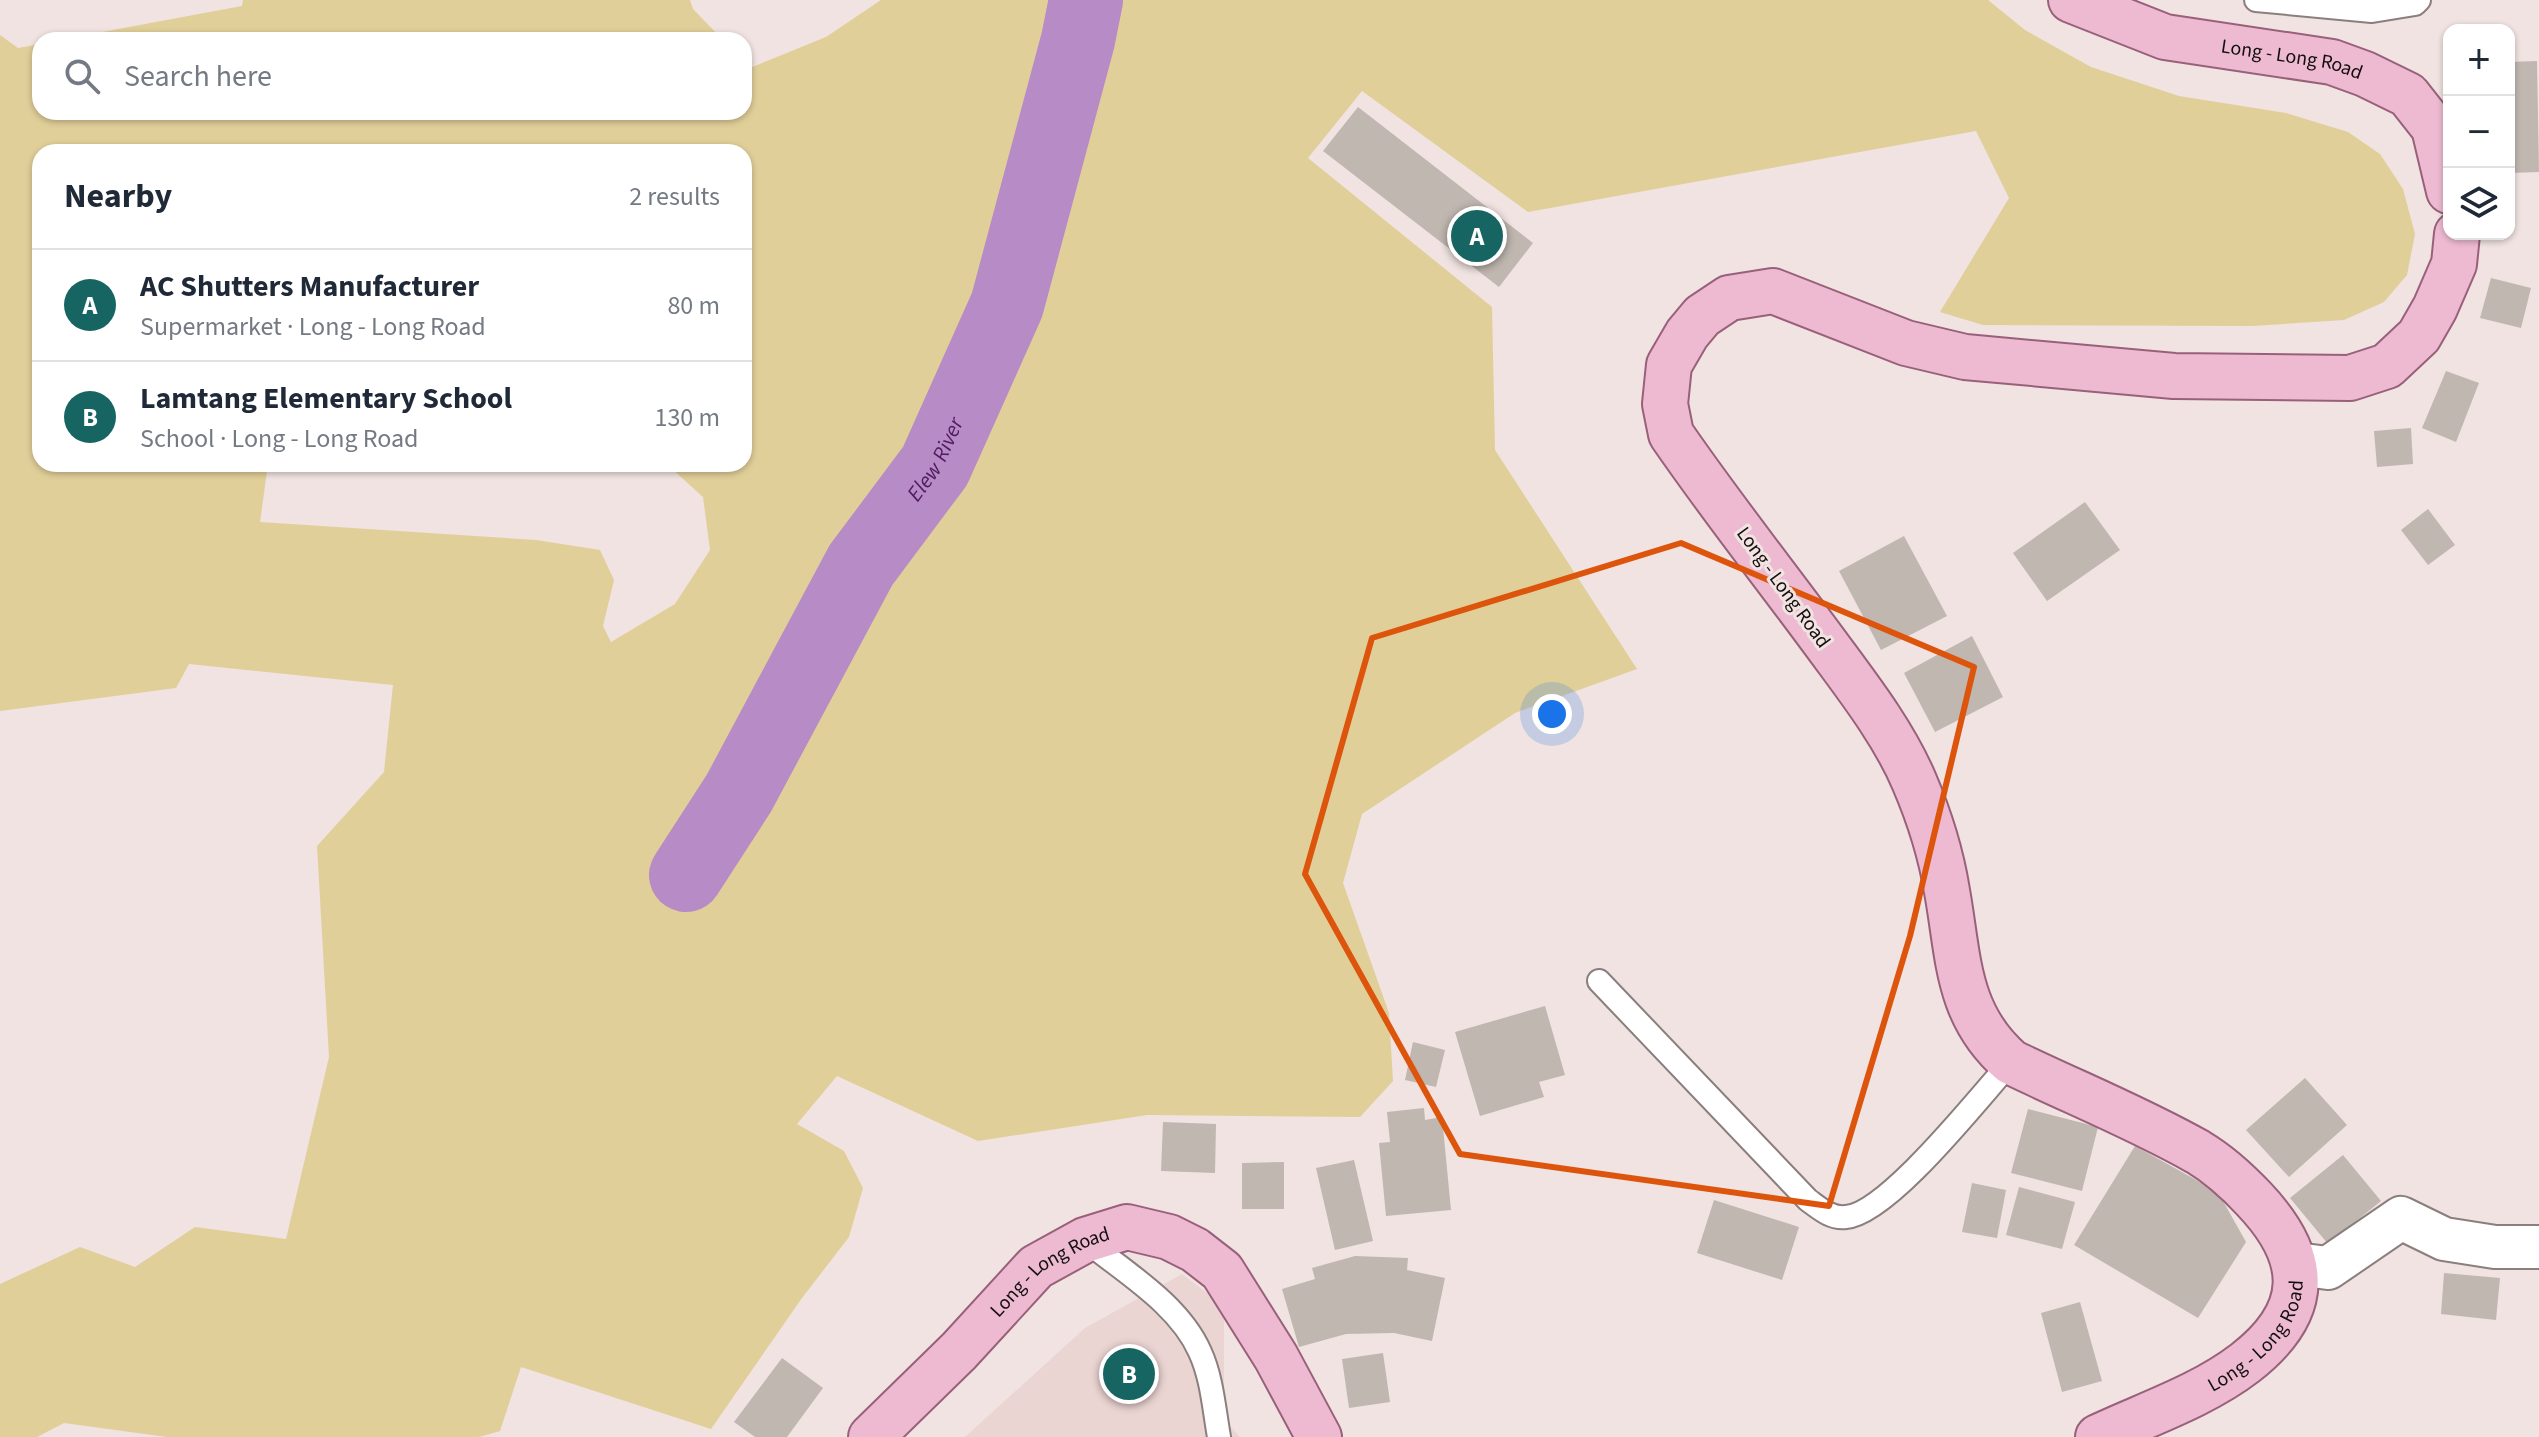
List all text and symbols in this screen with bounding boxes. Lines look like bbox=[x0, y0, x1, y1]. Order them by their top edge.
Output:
map controls bbox=[2443, 24, 2515, 240]
button: + bbox=[2443, 24, 2515, 96]
search box bbox=[32, 32, 752, 120]
street label: Long - Long Road bbox=[2219, 33, 2367, 87]
icon: search bbox=[60, 54, 104, 98]
text: Search here bbox=[124, 55, 272, 98]
button: − bbox=[2443, 96, 2515, 168]
button: layers bbox=[2443, 168, 2515, 240]
text: Nearby bbox=[64, 172, 172, 221]
text: 2 results bbox=[629, 178, 720, 215]
pin: A bbox=[1451, 206, 1503, 266]
text: AC Shutters Manufacturer bbox=[140, 265, 479, 308]
text: A bbox=[83, 287, 97, 324]
text: 80 m bbox=[667, 287, 720, 324]
text: Supermarket · Long - Long Road bbox=[140, 308, 486, 345]
text: Lamtang Elementary School bbox=[140, 377, 512, 420]
text: B bbox=[82, 399, 98, 436]
text: 130 m bbox=[654, 399, 720, 436]
water label: Elew River bbox=[899, 411, 972, 508]
text: School · Long - Long Road bbox=[140, 420, 419, 457]
street label: Long - Long Road bbox=[1730, 521, 1837, 654]
your location bbox=[1532, 694, 1572, 734]
street label: Long - Long Road bbox=[984, 1220, 1113, 1324]
street label: Long - Long Road bbox=[2203, 1279, 2311, 1399]
pin: B bbox=[1103, 1344, 1155, 1404]

